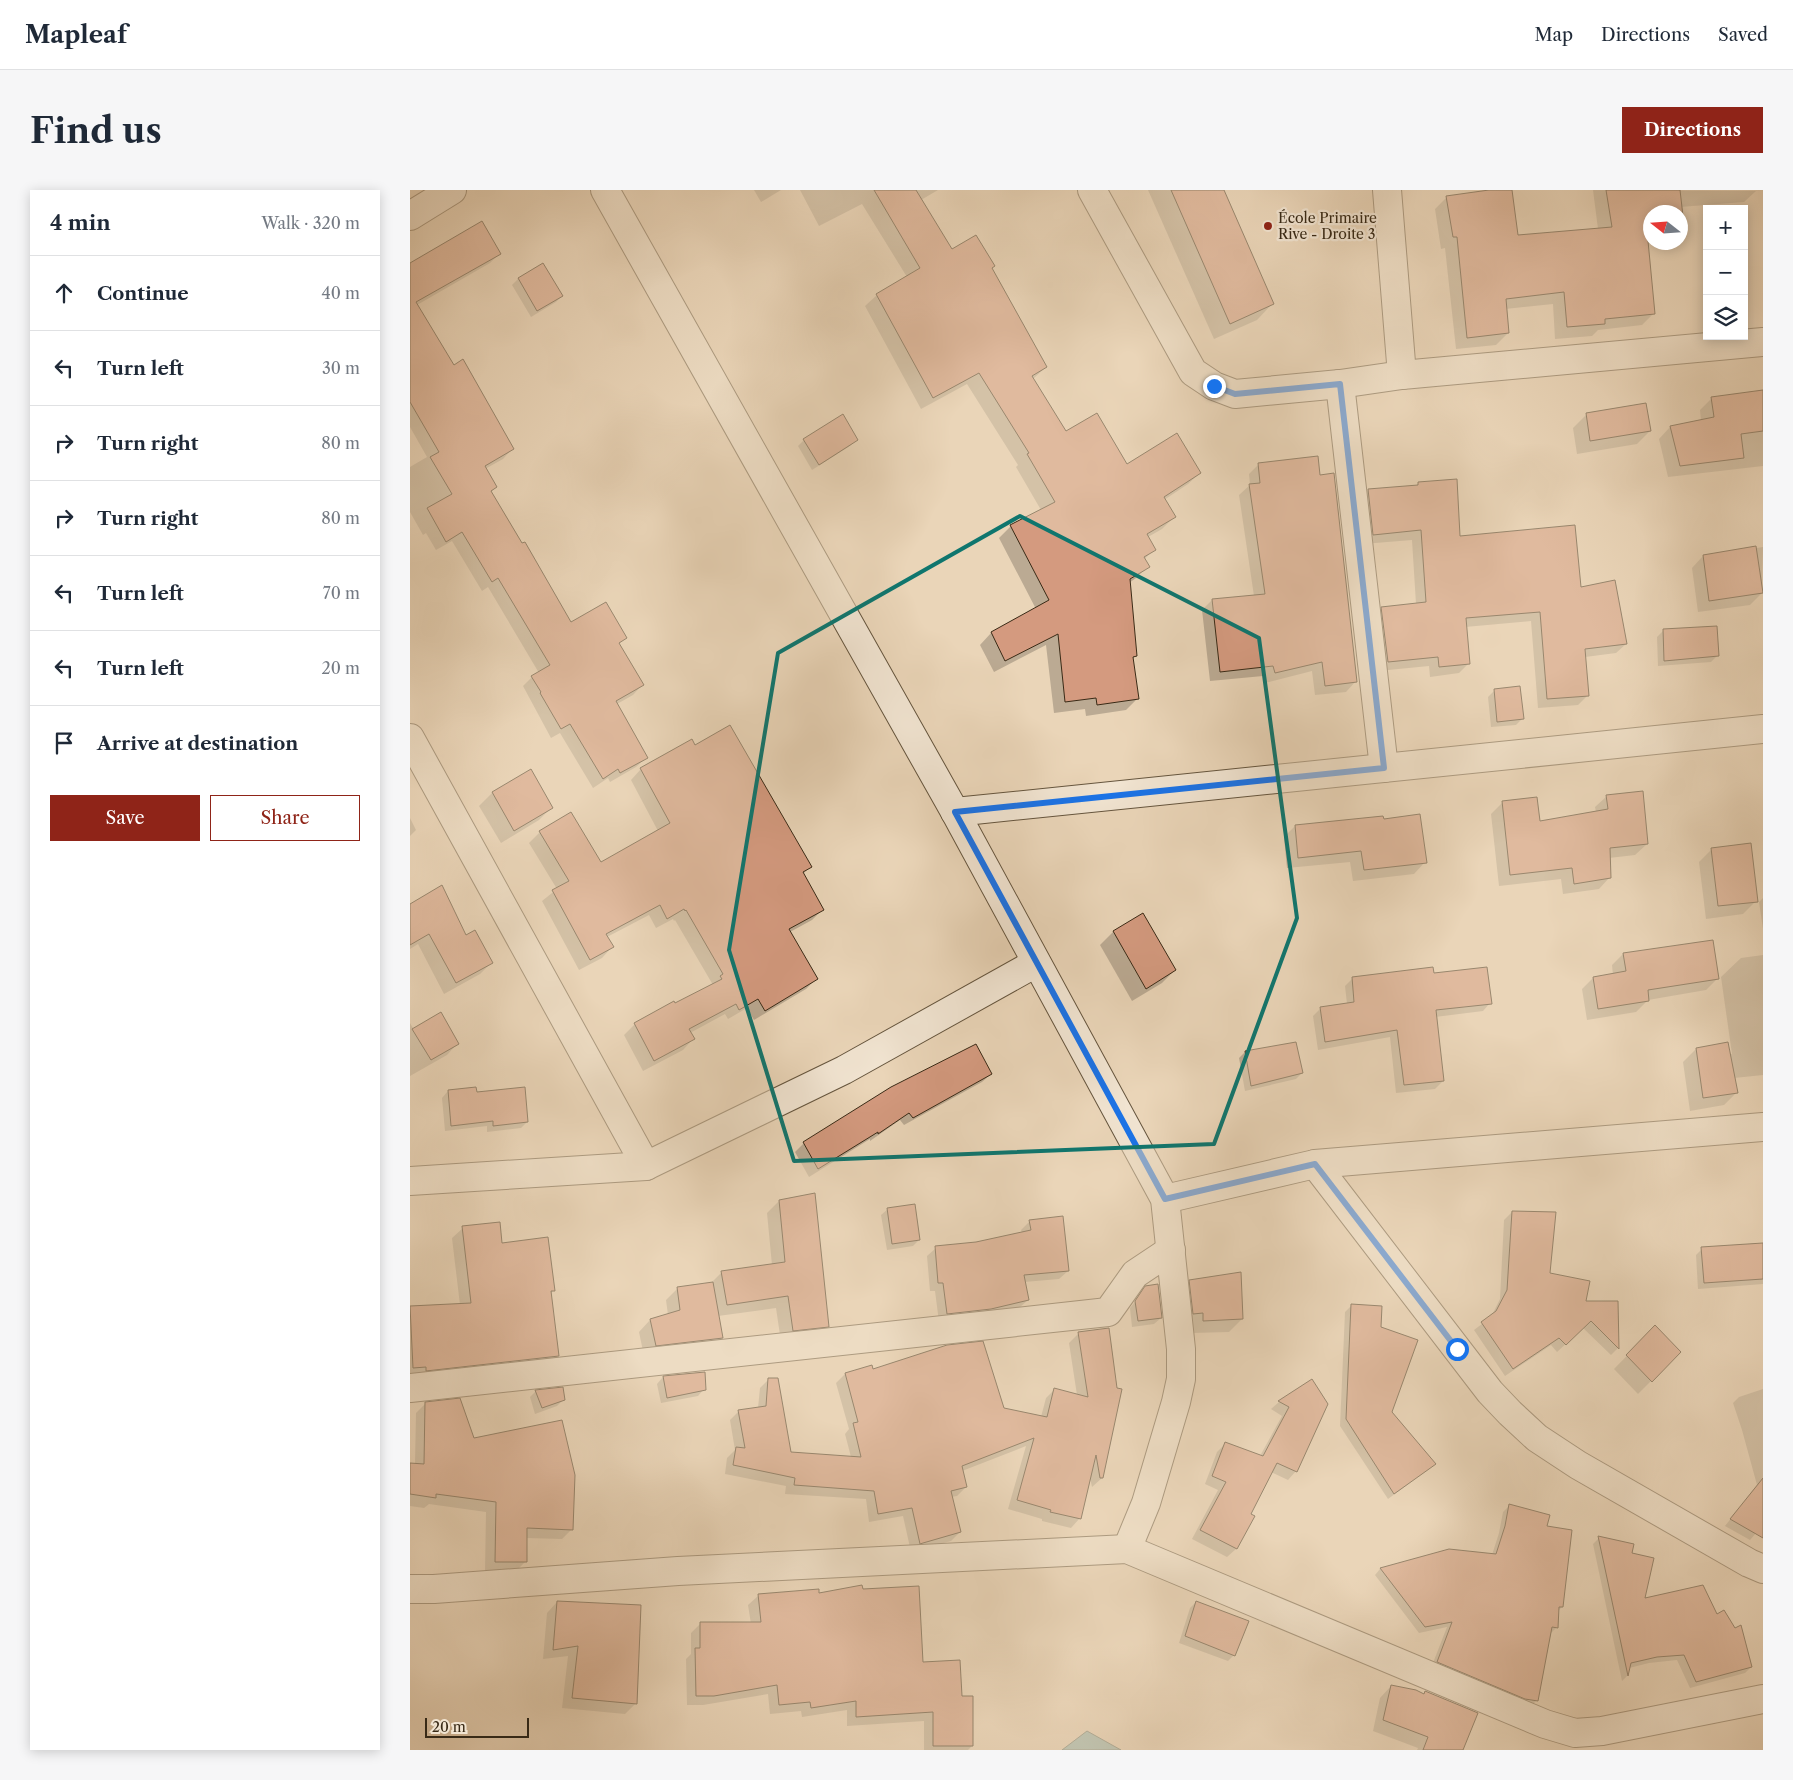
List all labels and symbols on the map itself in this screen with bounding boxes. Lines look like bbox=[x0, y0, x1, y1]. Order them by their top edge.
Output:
north arrow bbox=[1643, 205, 1688, 250]
place label: École Primaire Rive - Droite 3 bbox=[1278, 209, 1377, 243]
marker: École Primaire Rive - Droite 3 bbox=[1262, 220, 1274, 232]
route end bbox=[1203, 375, 1226, 398]
route start bbox=[1446, 1338, 1469, 1361]
scale bar bbox=[425, 1715, 529, 1738]

